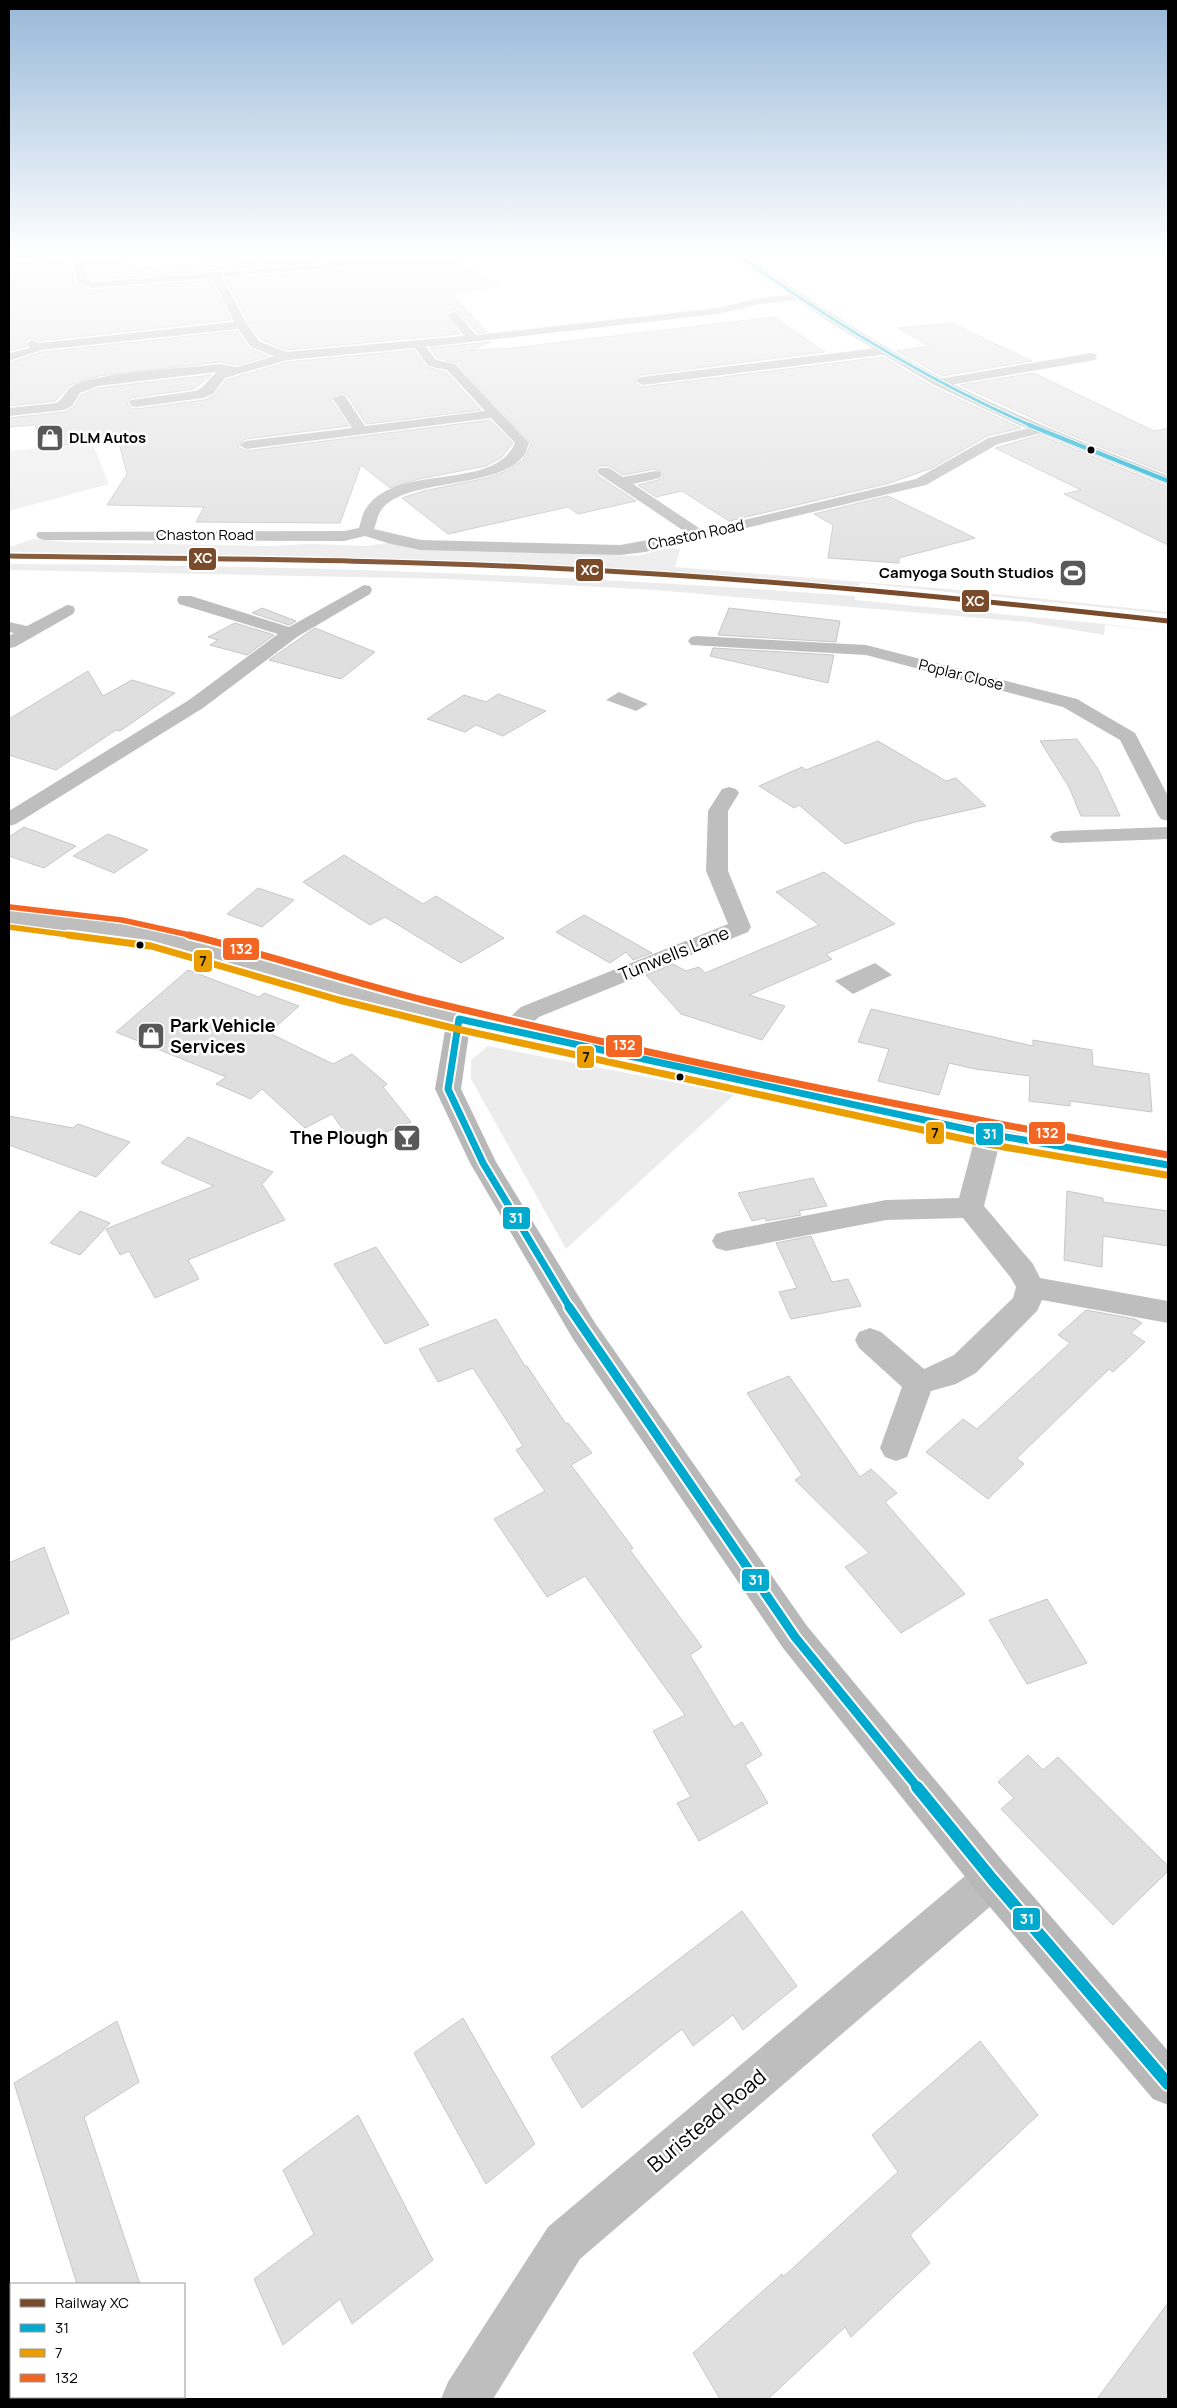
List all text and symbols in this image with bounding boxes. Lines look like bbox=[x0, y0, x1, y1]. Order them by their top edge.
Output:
shop icon: DLM Autos bbox=[35, 423, 65, 453]
place label: DLM Autos bbox=[69, 427, 146, 448]
unlabelled marker bbox=[1086, 445, 1096, 455]
street label: Chaston Road bbox=[646, 514, 746, 555]
street label: Chaston Road bbox=[156, 524, 254, 545]
line badge: XC bbox=[188, 547, 217, 571]
text: XC bbox=[193, 548, 213, 567]
line badge: XC bbox=[575, 558, 604, 582]
sports icon: Camyoga South Studios bbox=[1058, 558, 1088, 588]
text: XC bbox=[580, 560, 600, 579]
place label: Camyoga South Studios bbox=[879, 562, 1054, 583]
line badge: XC bbox=[961, 589, 990, 613]
text: XC bbox=[965, 591, 985, 610]
street label: Poplar Close bbox=[917, 654, 1006, 695]
street label: Tunwells Lane bbox=[615, 920, 732, 986]
line badge: 132 bbox=[222, 937, 260, 961]
text: 132 bbox=[230, 939, 252, 958]
unlabelled marker bbox=[135, 940, 145, 950]
line badge: 7 bbox=[193, 949, 213, 973]
text: 7 bbox=[199, 951, 207, 970]
place label: Park Vehicle Services bbox=[170, 1013, 276, 1058]
shop icon: Park Vehicle Services bbox=[136, 1021, 166, 1051]
line badge: 132 bbox=[605, 1034, 643, 1058]
text: 132 bbox=[613, 1035, 635, 1054]
line badge: 7 bbox=[576, 1045, 595, 1069]
text: 7 bbox=[582, 1047, 590, 1066]
unlabelled marker bbox=[675, 1072, 685, 1082]
line badge: 7 bbox=[925, 1121, 945, 1145]
line badge: 132 bbox=[1028, 1121, 1066, 1145]
line badge: 31 bbox=[975, 1122, 1004, 1146]
bar icon: The Plough bbox=[392, 1123, 422, 1153]
text: 7 bbox=[931, 1123, 939, 1142]
text: 132 bbox=[1036, 1123, 1058, 1142]
text: 31 bbox=[983, 1124, 997, 1143]
place label: The Plough bbox=[290, 1125, 388, 1149]
line badge: 31 bbox=[502, 1206, 531, 1230]
text: 31 bbox=[509, 1208, 523, 1227]
line badge: 31 bbox=[741, 1568, 770, 1592]
text: 31 bbox=[749, 1570, 763, 1589]
line badge: 31 bbox=[1012, 1907, 1041, 1931]
text: 31 bbox=[1020, 1909, 1034, 1928]
street label: Buristead Road bbox=[641, 2062, 772, 2178]
legend bbox=[10, 2283, 185, 2398]
text: Railway XC bbox=[55, 2292, 129, 2313]
text: 31 bbox=[55, 2317, 69, 2338]
text: 7 bbox=[55, 2342, 63, 2363]
text: 132 bbox=[55, 2367, 78, 2388]

